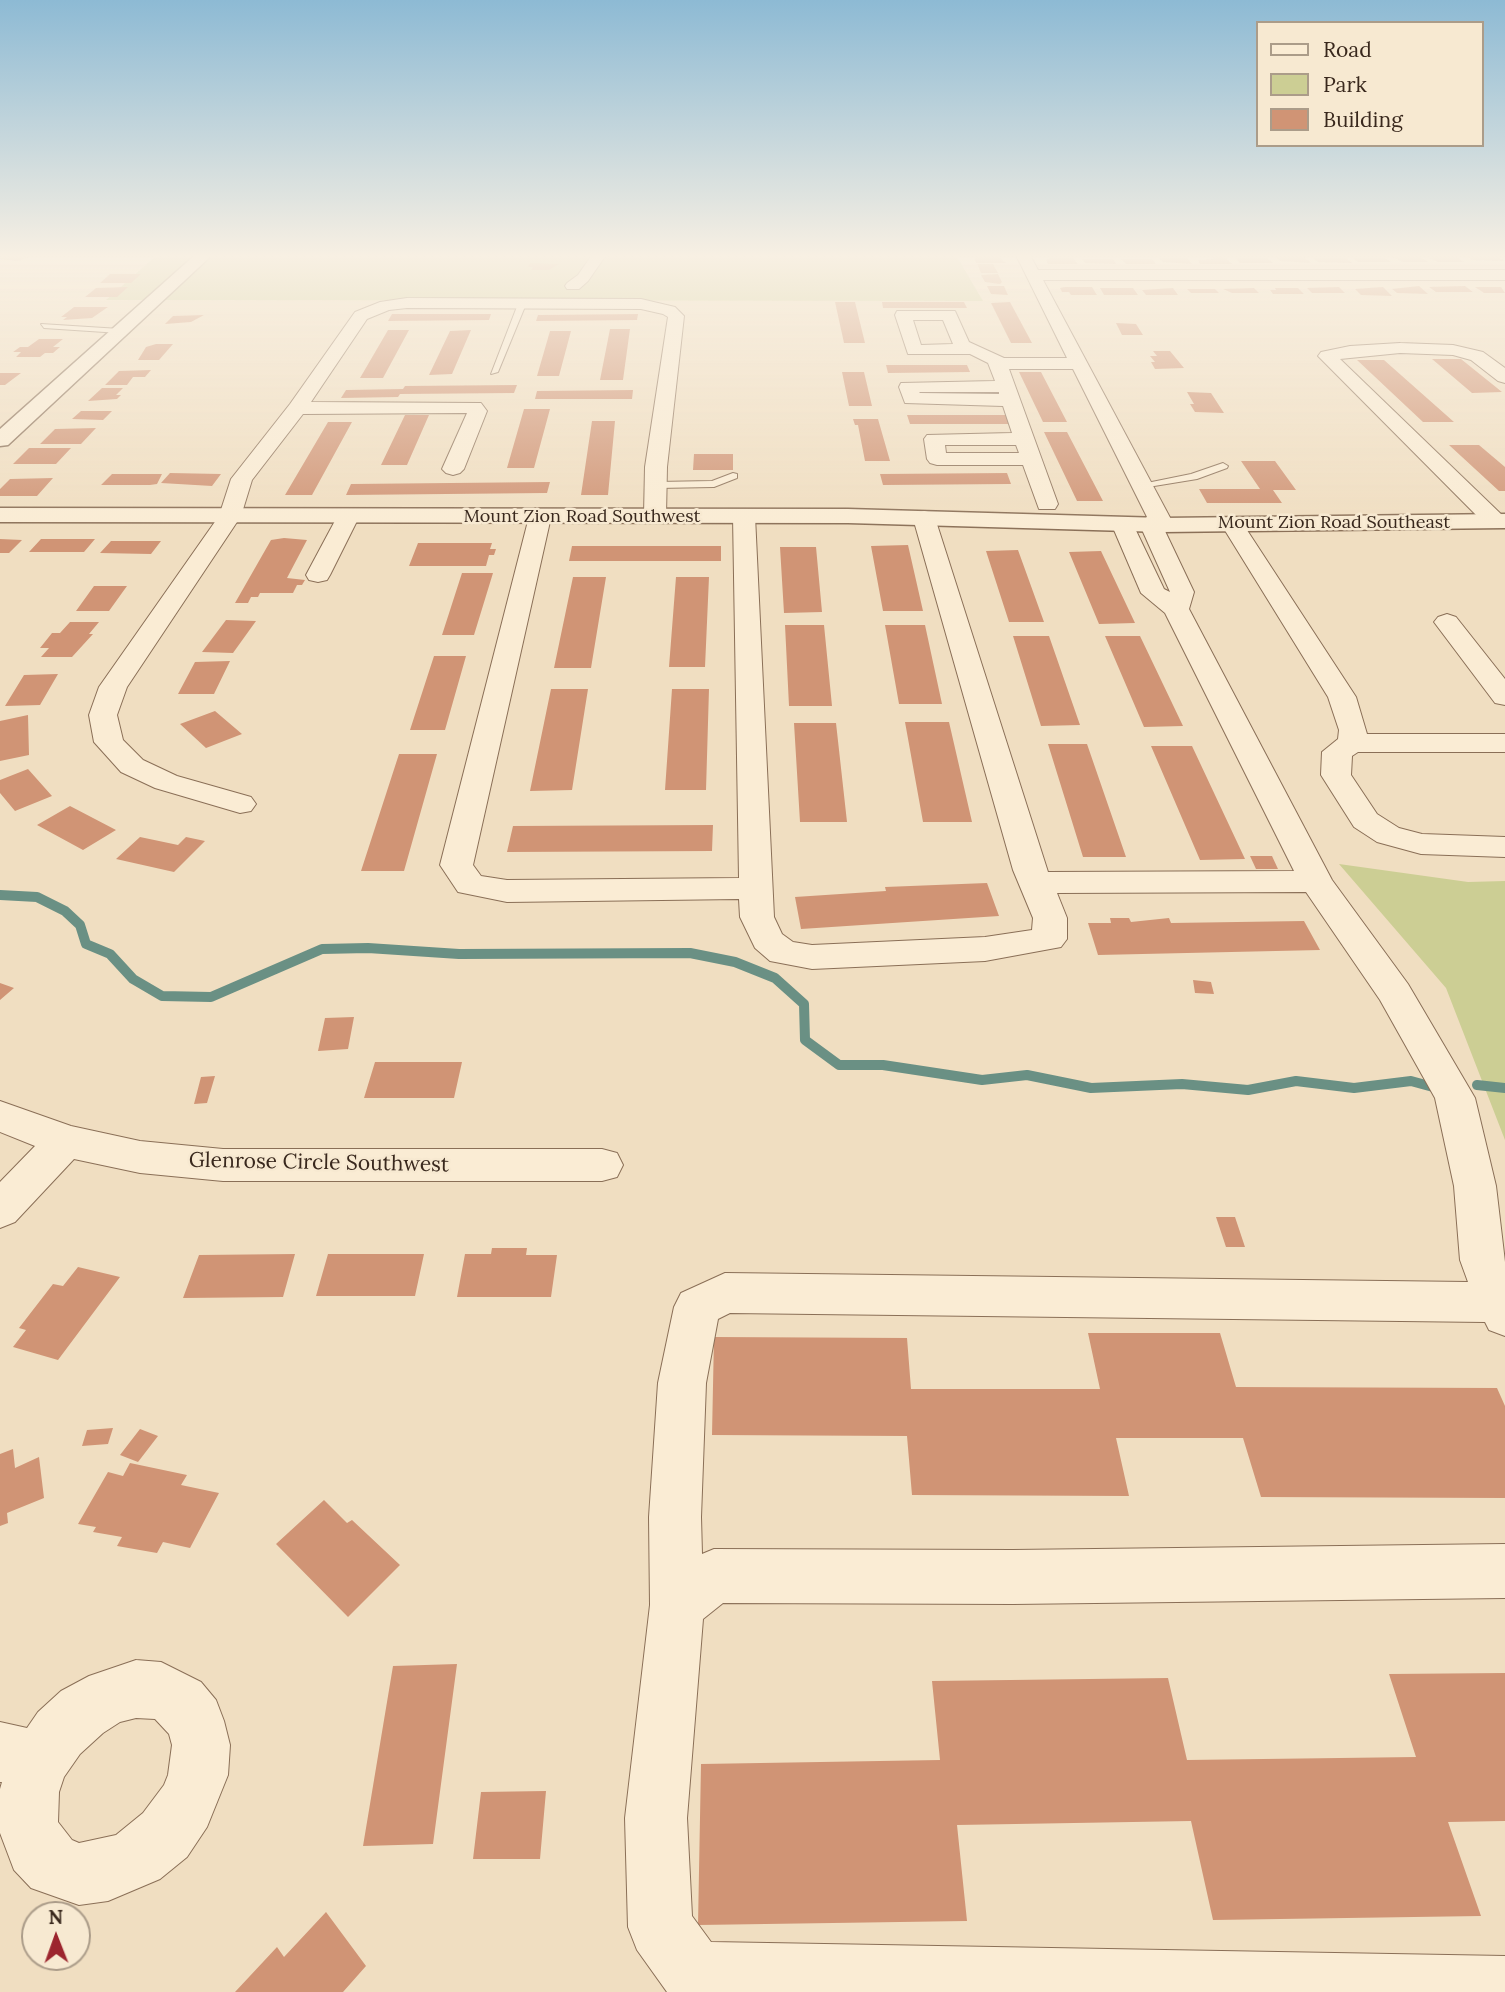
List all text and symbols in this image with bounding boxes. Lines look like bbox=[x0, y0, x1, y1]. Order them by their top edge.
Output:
legend bbox=[1256, 21, 1484, 147]
text: Road bbox=[1323, 36, 1372, 63]
text: Park bbox=[1323, 71, 1367, 98]
text: Building bbox=[1323, 106, 1403, 133]
street label: Mount Zion Road Southwest bbox=[463, 506, 701, 528]
street label: Mount Zion Road Southeast bbox=[1218, 512, 1450, 534]
street label: Glenrose Circle Southwest bbox=[189, 1148, 449, 1178]
north arrow bbox=[21, 1901, 91, 1971]
text: N bbox=[48, 1905, 63, 1929]

